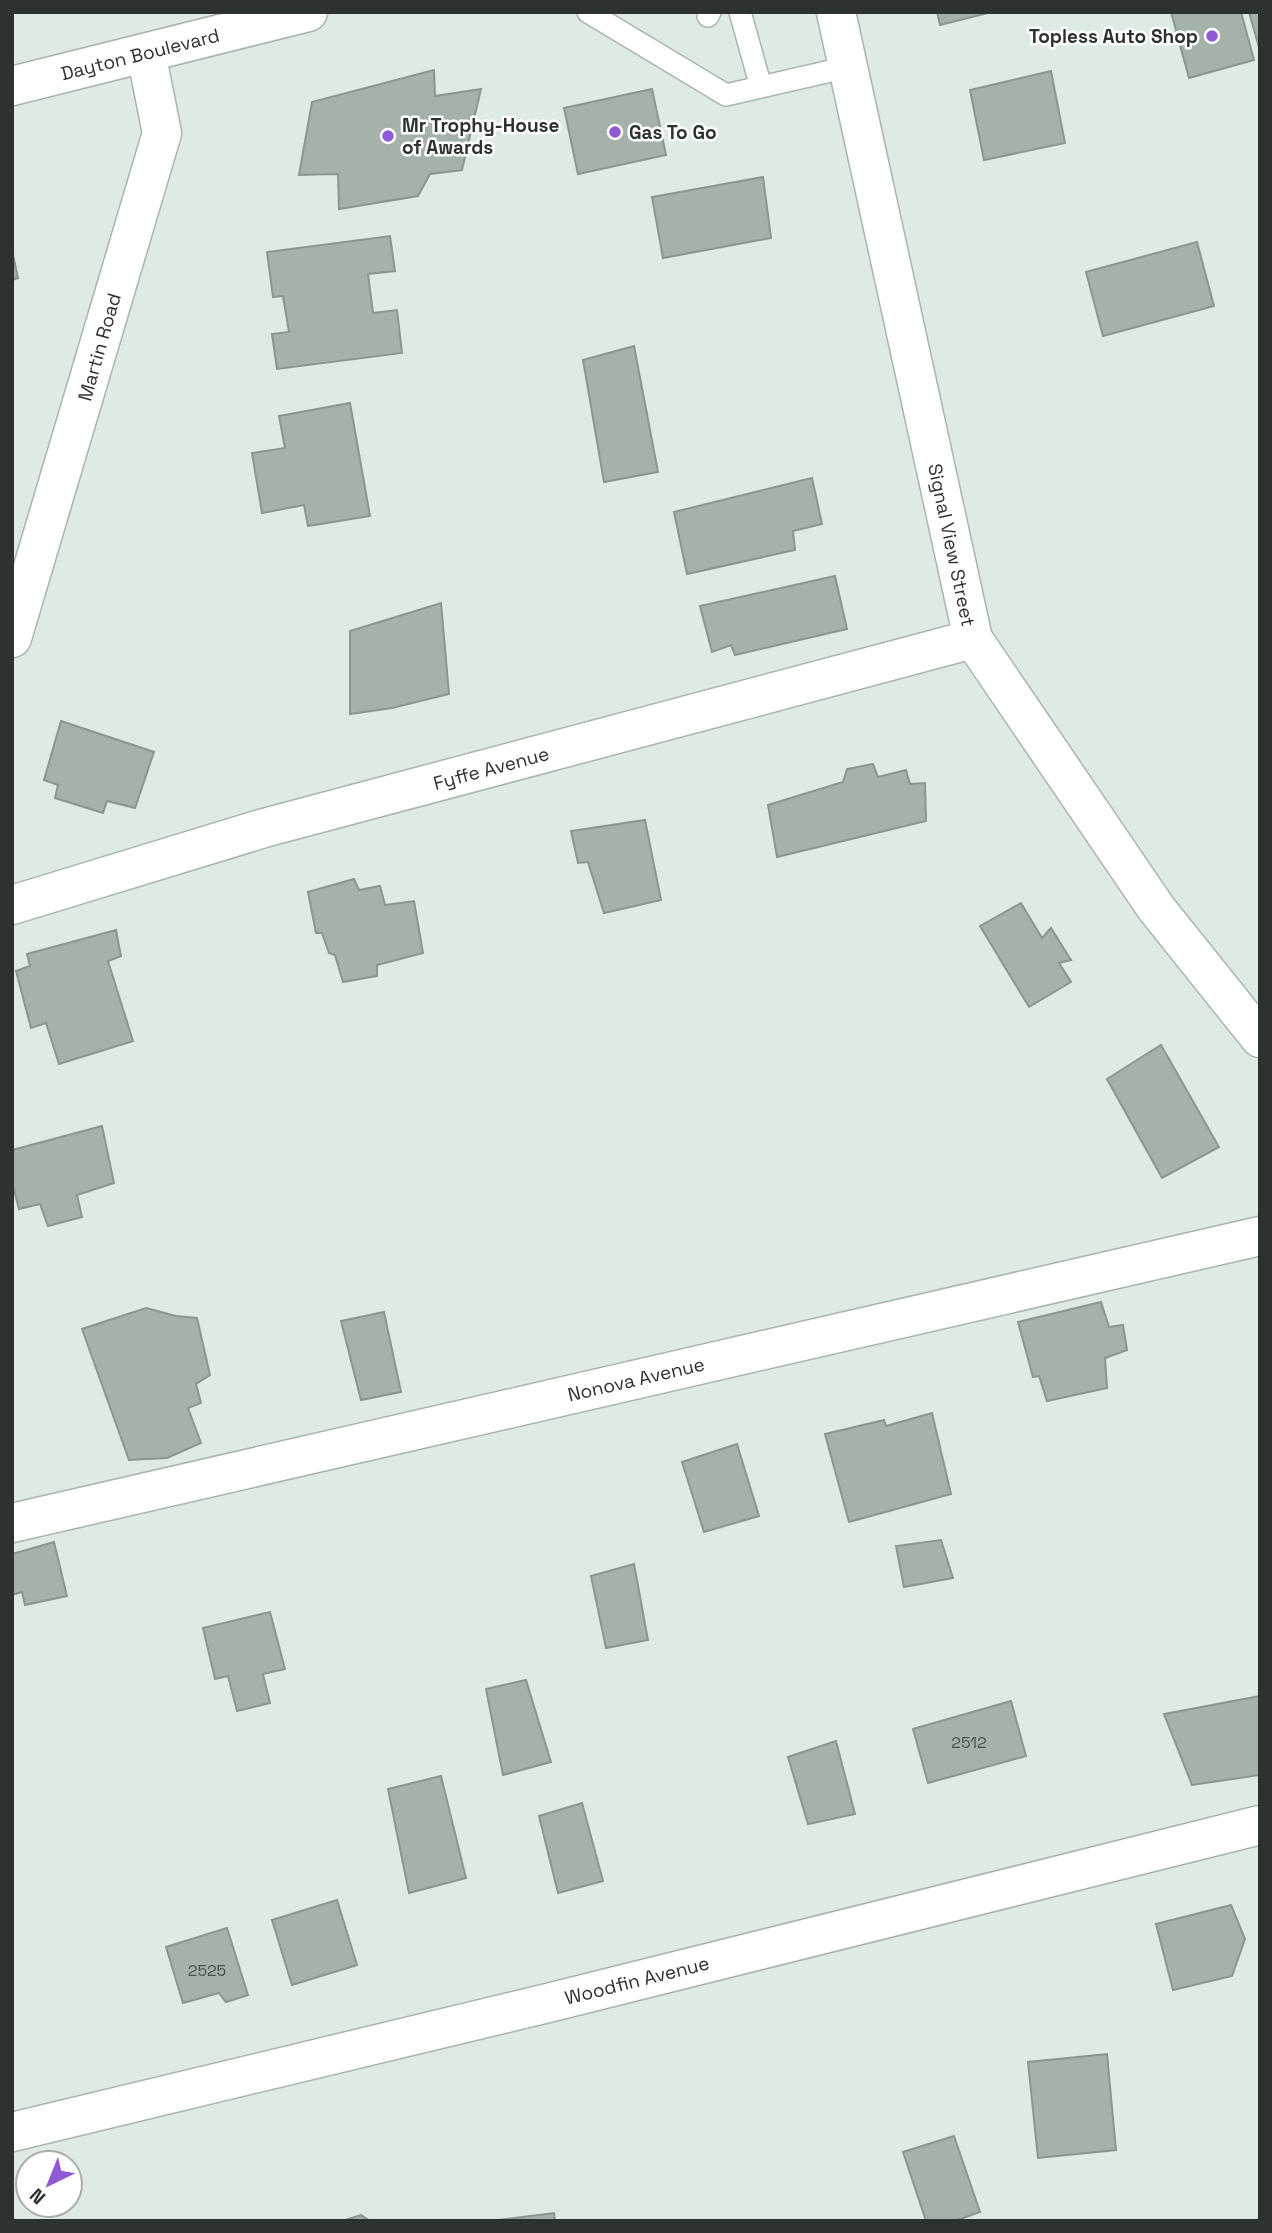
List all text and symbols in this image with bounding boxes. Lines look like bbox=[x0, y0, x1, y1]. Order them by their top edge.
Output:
street label: Dayton Boulevard bbox=[58, 23, 222, 86]
place label: Topless Auto Shop bbox=[1029, 24, 1198, 49]
marker: Topless Auto Shop bbox=[1204, 28, 1220, 44]
place label: Mr Trophy-House of Awards bbox=[402, 113, 560, 160]
place label: Gas To Go bbox=[629, 120, 717, 145]
marker: Gas To Go bbox=[607, 124, 623, 140]
marker: Mr Trophy-House of Awards bbox=[380, 128, 396, 144]
street label: Martin Road bbox=[72, 290, 127, 404]
street label: Signal View Street bbox=[922, 461, 981, 629]
street label: Fyffe Avenue bbox=[430, 741, 552, 796]
street label: Nonova Avenue bbox=[565, 1352, 707, 1407]
house number: 2512 bbox=[951, 1732, 987, 1753]
street label: Woodfin Avenue bbox=[562, 1950, 712, 2011]
house number: 2525 bbox=[188, 1960, 226, 1981]
north arrow bbox=[14, 2149, 84, 2219]
text: N bbox=[25, 2183, 51, 2210]

